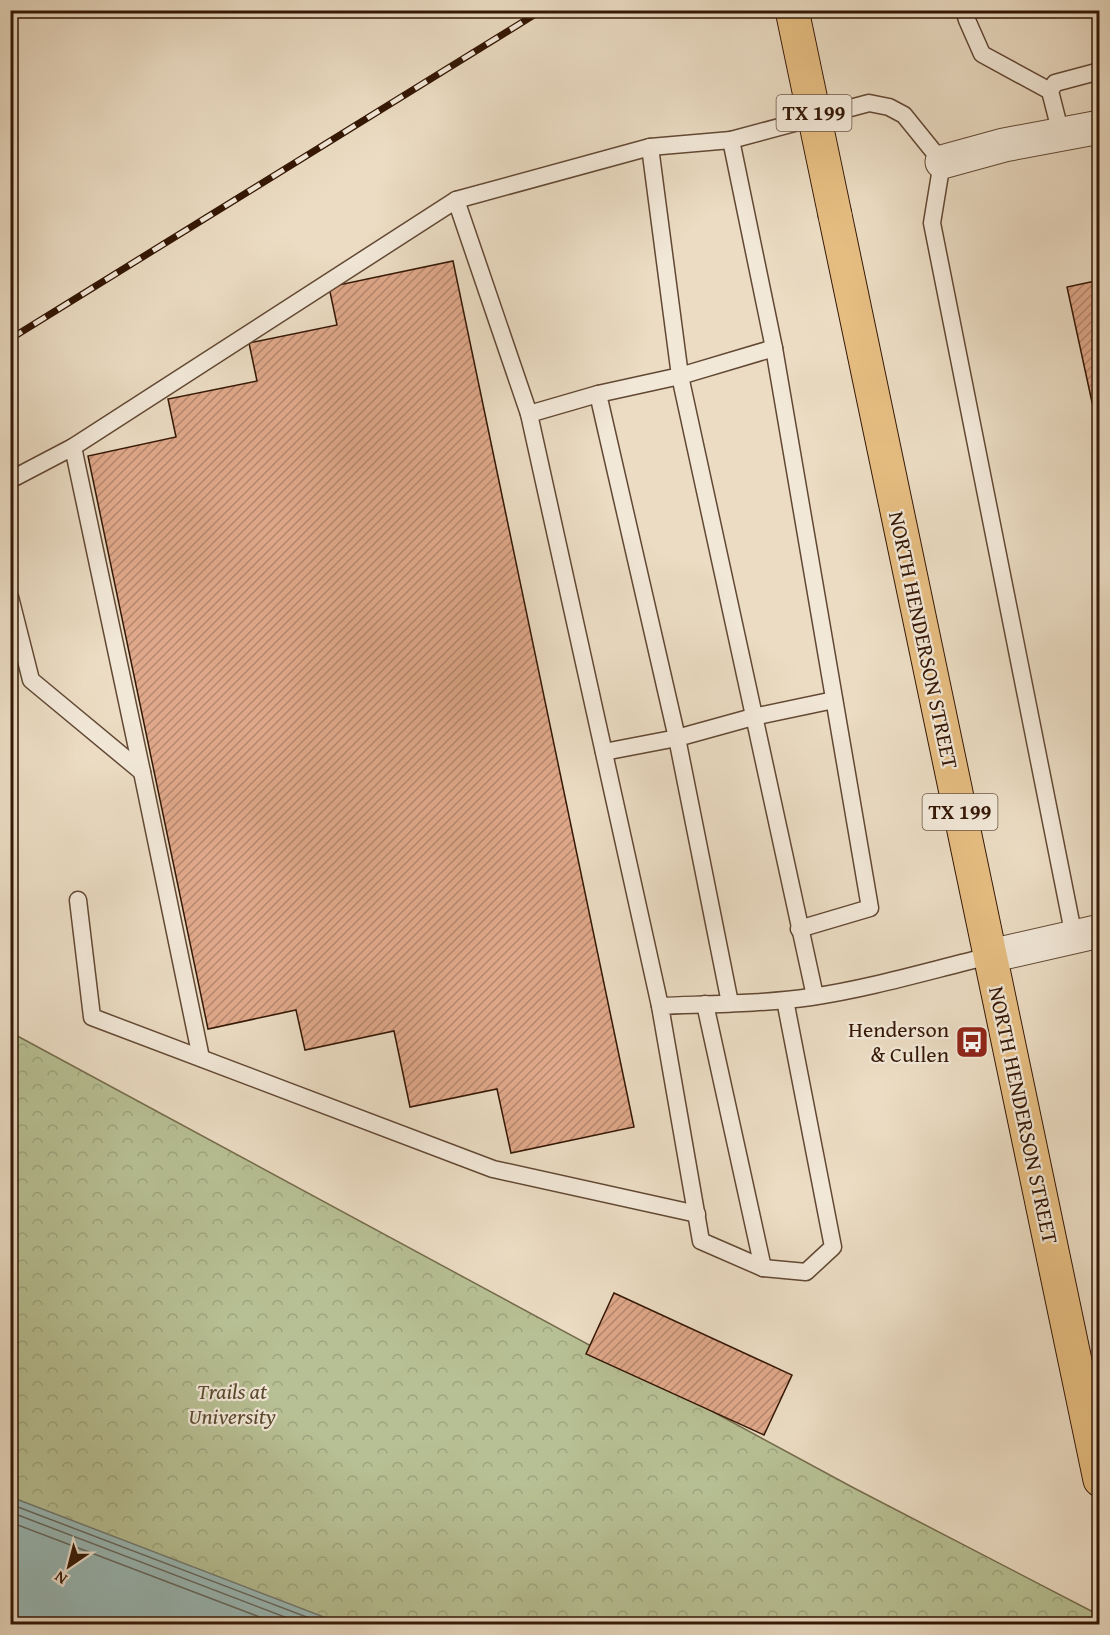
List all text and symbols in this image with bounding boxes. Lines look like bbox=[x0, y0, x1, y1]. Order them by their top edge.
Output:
road number: TX 199 bbox=[776, 95, 852, 131]
street label: NORTH HENDERSON STREET bbox=[881, 508, 967, 772]
road number: TX 199 bbox=[922, 794, 998, 830]
street label: NORTH HENDERSON STREET bbox=[981, 983, 1067, 1247]
place label: Henderson & Cullen bbox=[848, 1013, 950, 1070]
bus stop icon: Henderson & Cullen bbox=[954, 1024, 990, 1060]
park label: Trails at University bbox=[188, 1375, 276, 1432]
north arrow bbox=[39, 1536, 99, 1596]
text: N bbox=[49, 1565, 72, 1591]

